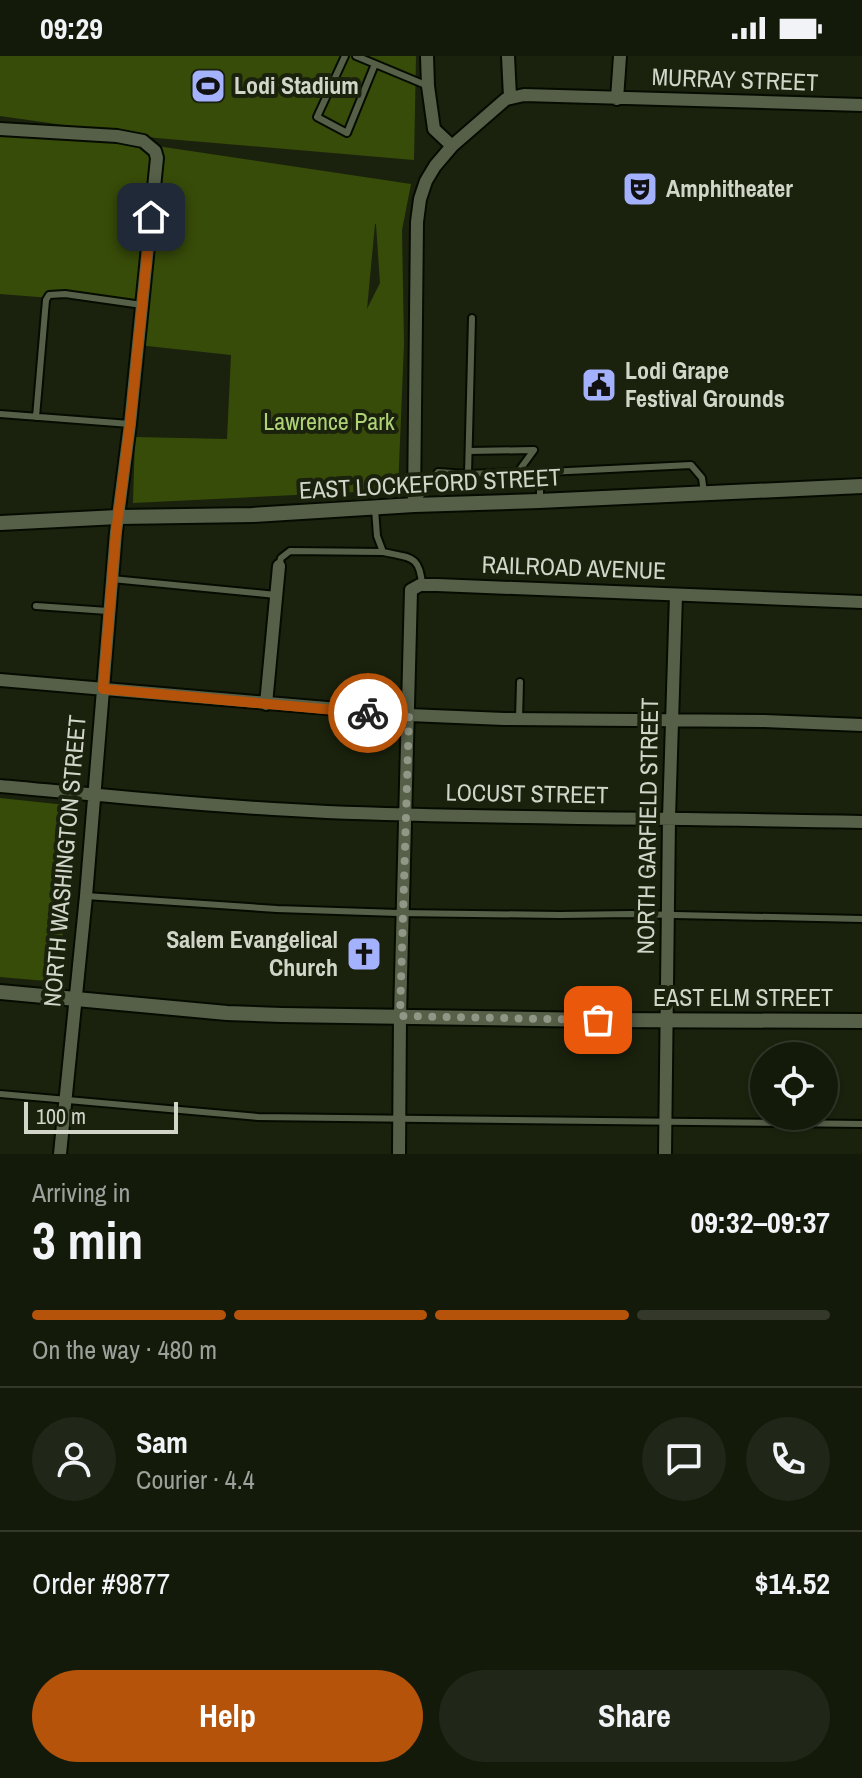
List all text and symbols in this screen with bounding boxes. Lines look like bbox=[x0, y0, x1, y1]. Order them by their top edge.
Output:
text: 09:29 bbox=[40, 8, 103, 48]
street label: MURRAY STREET bbox=[651, 60, 819, 98]
sports icon: Lodi Stadium bbox=[189, 67, 227, 105]
place label: Lodi Stadium bbox=[234, 69, 359, 101]
theatre icon: Amphitheater bbox=[621, 170, 659, 208]
place label: Amphitheater bbox=[666, 172, 793, 204]
pin bbox=[117, 183, 185, 251]
icon: home bbox=[129, 195, 173, 239]
place label: Lodi Grape Festival Grounds bbox=[625, 354, 785, 414]
public building icon: Lodi Grape Festival Grounds bbox=[580, 366, 618, 404]
park label: Lawrence Park bbox=[263, 405, 395, 437]
street label: EAST LOCKEFORD STREET bbox=[298, 460, 562, 506]
street label: RAILROAD AVENUE bbox=[481, 548, 667, 586]
courier bbox=[328, 673, 408, 753]
icon: bike bbox=[346, 691, 390, 735]
street label: NORTH GARFIELD STREET bbox=[629, 697, 665, 955]
street label: NORTH WASHINGTON STREET bbox=[35, 714, 93, 1008]
street label: LOCUST STREET bbox=[445, 776, 609, 810]
place label: Salem Evangelical Church bbox=[166, 923, 338, 983]
church icon: Salem Evangelical Church bbox=[345, 935, 383, 973]
street label: EAST ELM STREET bbox=[653, 981, 833, 1013]
pin bbox=[564, 986, 632, 1054]
icon: bag bbox=[576, 998, 620, 1042]
map controls bbox=[750, 1042, 838, 1130]
button: locate bbox=[750, 1042, 838, 1130]
scale bar bbox=[24, 1098, 178, 1134]
text: 100 m bbox=[36, 1101, 86, 1131]
text: Arriving in bbox=[32, 1175, 130, 1210]
text: 09:32–09:37 bbox=[691, 1202, 830, 1242]
text: 3 min bbox=[32, 1205, 143, 1275]
text: On the way · 480 m bbox=[32, 1332, 217, 1367]
button: person bbox=[32, 1417, 116, 1501]
button: chat bbox=[642, 1417, 726, 1501]
button: phone bbox=[746, 1417, 830, 1501]
text: Sam bbox=[136, 1422, 188, 1462]
text: Courier · 4.4 bbox=[136, 1462, 255, 1497]
text: Order #9877 bbox=[32, 1563, 170, 1603]
text: $14.52 bbox=[755, 1563, 830, 1603]
button: Help bbox=[32, 1670, 423, 1762]
button: Share bbox=[439, 1670, 830, 1762]

